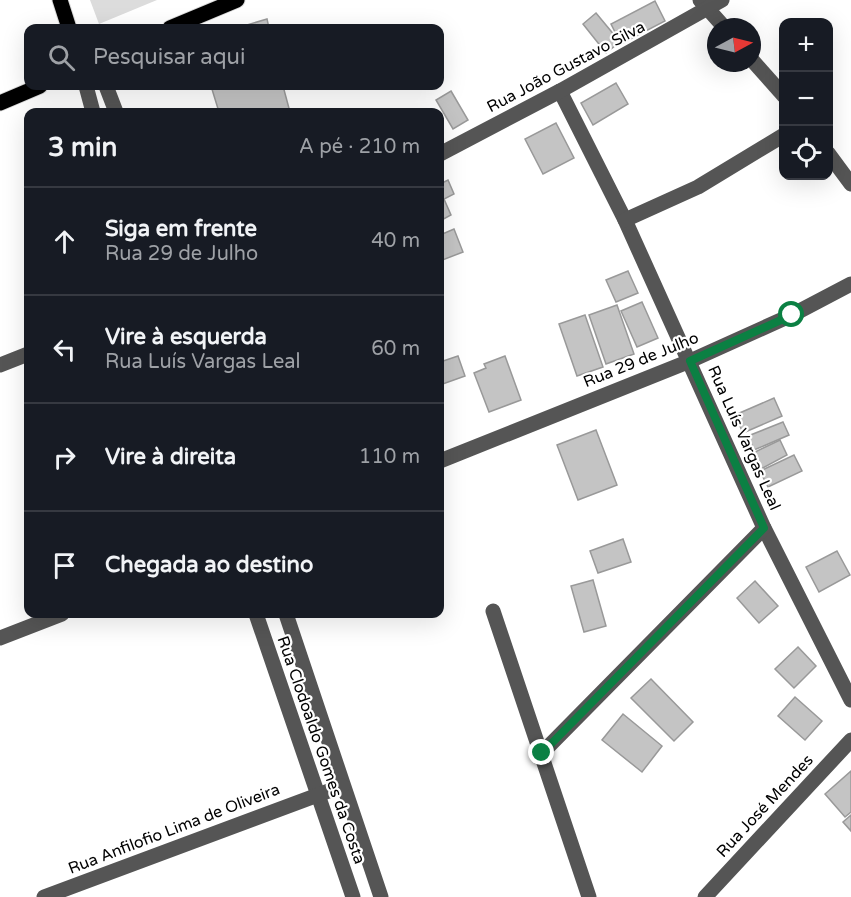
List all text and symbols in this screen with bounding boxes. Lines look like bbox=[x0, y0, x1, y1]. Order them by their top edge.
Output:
street label: Rua João Gustavo Silva bbox=[484, 17, 648, 117]
north arrow bbox=[707, 18, 761, 72]
map controls bbox=[779, 18, 833, 180]
button: + bbox=[779, 18, 833, 72]
search box bbox=[24, 24, 444, 90]
icon: search bbox=[45, 41, 78, 74]
text: Pesquisar aqui bbox=[93, 44, 245, 70]
button: − bbox=[779, 72, 833, 126]
button: locate bbox=[779, 126, 833, 180]
text: 3 min bbox=[48, 132, 117, 163]
text: A pé · 210 m bbox=[299, 135, 420, 159]
text: Siga em frente bbox=[105, 216, 257, 242]
icon: ahead bbox=[48, 225, 81, 258]
text: 40 m bbox=[371, 229, 420, 253]
text: Rua 29 de Julho bbox=[105, 242, 258, 266]
route start bbox=[778, 301, 804, 327]
text: Vire à esquerda bbox=[105, 324, 267, 350]
street label: Rua 29 de Julho bbox=[580, 328, 702, 392]
icon: left bbox=[48, 333, 81, 366]
text: 60 m bbox=[371, 337, 420, 361]
text: Rua Luís Vargas Leal bbox=[105, 350, 300, 374]
street label: Rua Luís Vargas Leal bbox=[703, 363, 785, 513]
icon: right bbox=[48, 441, 81, 474]
text: Vire à direita bbox=[105, 444, 236, 470]
text: 110 m bbox=[359, 445, 420, 469]
icon: arrive bbox=[48, 549, 81, 582]
text: Chegada ao destino bbox=[105, 552, 313, 578]
street label: Rua Clodoaldo Gomes da Costa bbox=[272, 633, 370, 867]
route end bbox=[528, 739, 554, 765]
street label: Rua José Mendes bbox=[712, 750, 818, 862]
street label: Rua Anfilofio Lima de Oliveira bbox=[65, 779, 283, 879]

